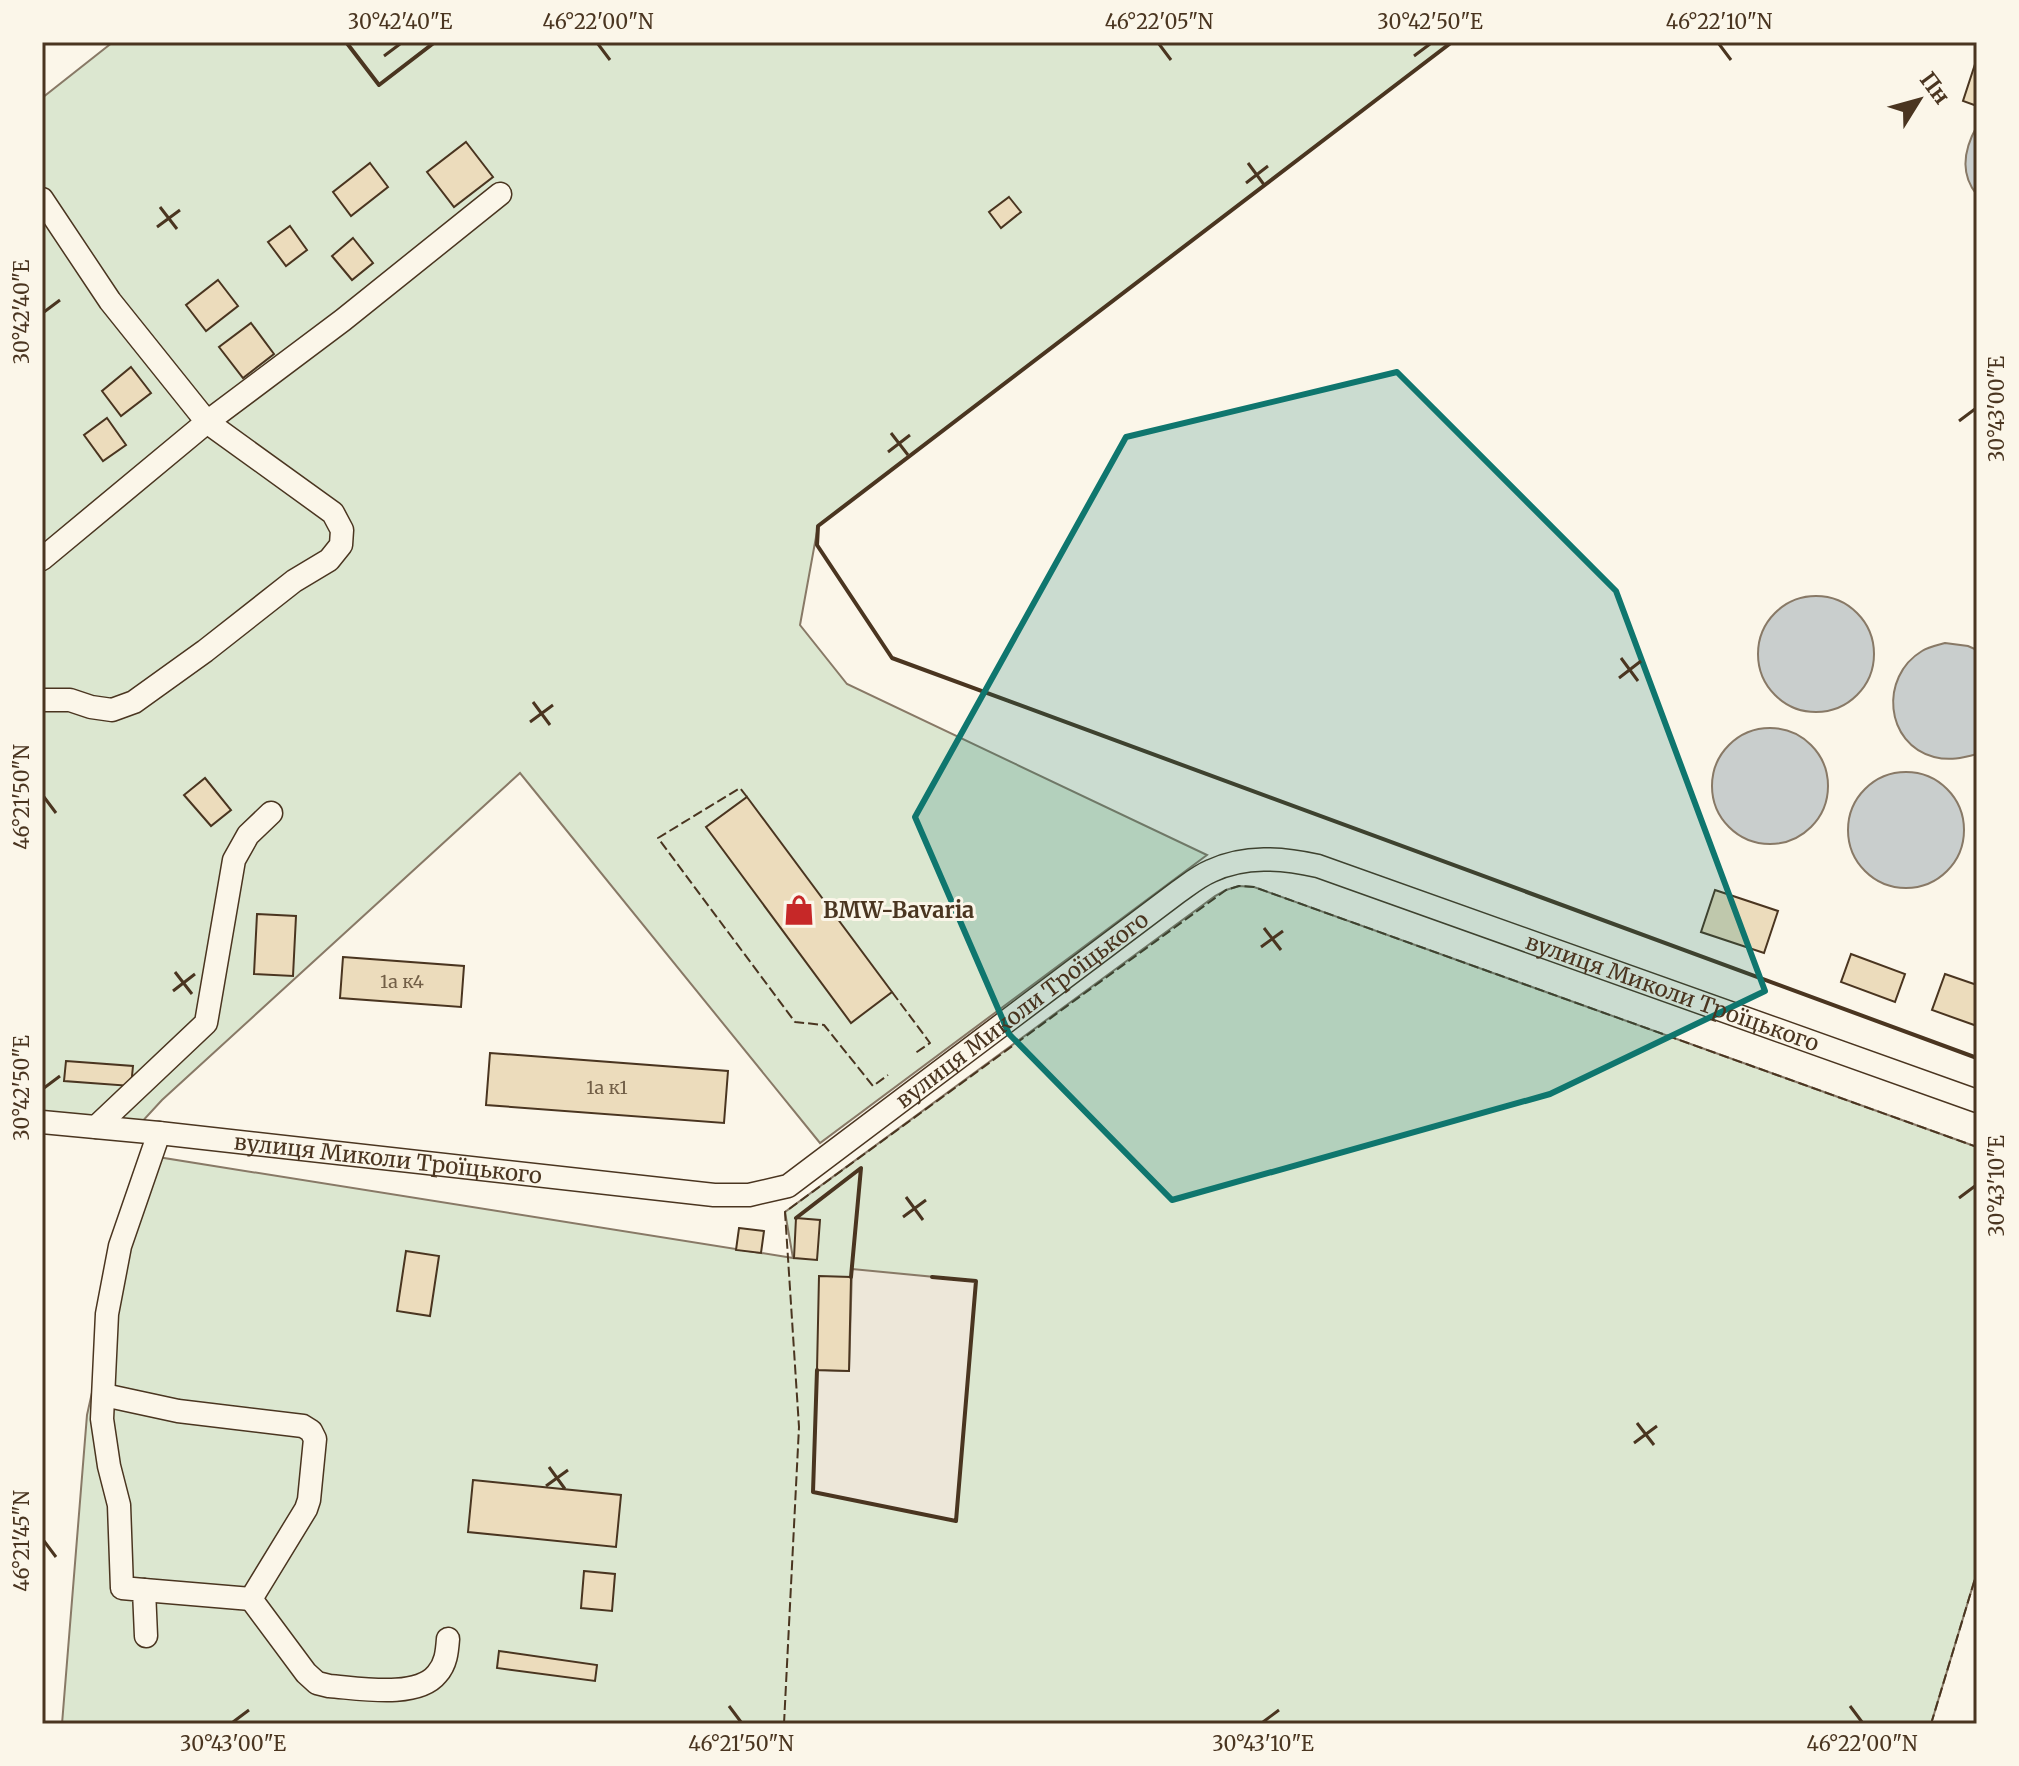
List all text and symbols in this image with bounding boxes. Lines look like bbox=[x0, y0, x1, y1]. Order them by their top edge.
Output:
text: 30°42'40"E bbox=[348, 9, 453, 34]
text: 46°22'00"N bbox=[543, 9, 654, 34]
text: 46°22'05"N bbox=[1105, 9, 1214, 34]
text: 30°42'50"E bbox=[1377, 9, 1483, 34]
text: 46°22'10"N bbox=[1666, 9, 1773, 34]
north arrow bbox=[1879, 60, 1959, 140]
text: Пн bbox=[1914, 66, 1956, 110]
text: 30°42'40"E bbox=[9, 259, 34, 364]
text: 30°43'00"E bbox=[1984, 356, 2009, 462]
text: 46°21'50"N bbox=[9, 744, 34, 850]
shop icon: BMW-Bavaria bbox=[782, 893, 816, 927]
place label: BMW-Bavaria bbox=[823, 896, 974, 924]
street label: вулиця Миколи Троїцького bbox=[890, 905, 1154, 1114]
street label: вулиця Миколи Троїцького bbox=[1522, 927, 1823, 1058]
house number: 1а к4 bbox=[380, 970, 424, 993]
text: 30°42'50"E bbox=[9, 1035, 34, 1141]
house number: 1а к1 bbox=[586, 1076, 628, 1099]
street label: вулиця Миколи Троїцького bbox=[233, 1127, 544, 1190]
text: 30°43'10"E bbox=[1984, 1135, 2009, 1237]
text: 46°21'45"N bbox=[9, 1490, 34, 1592]
text: 30°43'00"E bbox=[180, 1731, 286, 1756]
text: 46°21'50"N bbox=[688, 1731, 794, 1756]
text: 30°43'10"E bbox=[1212, 1731, 1314, 1756]
text: 46°22'00"N bbox=[1807, 1731, 1918, 1756]

